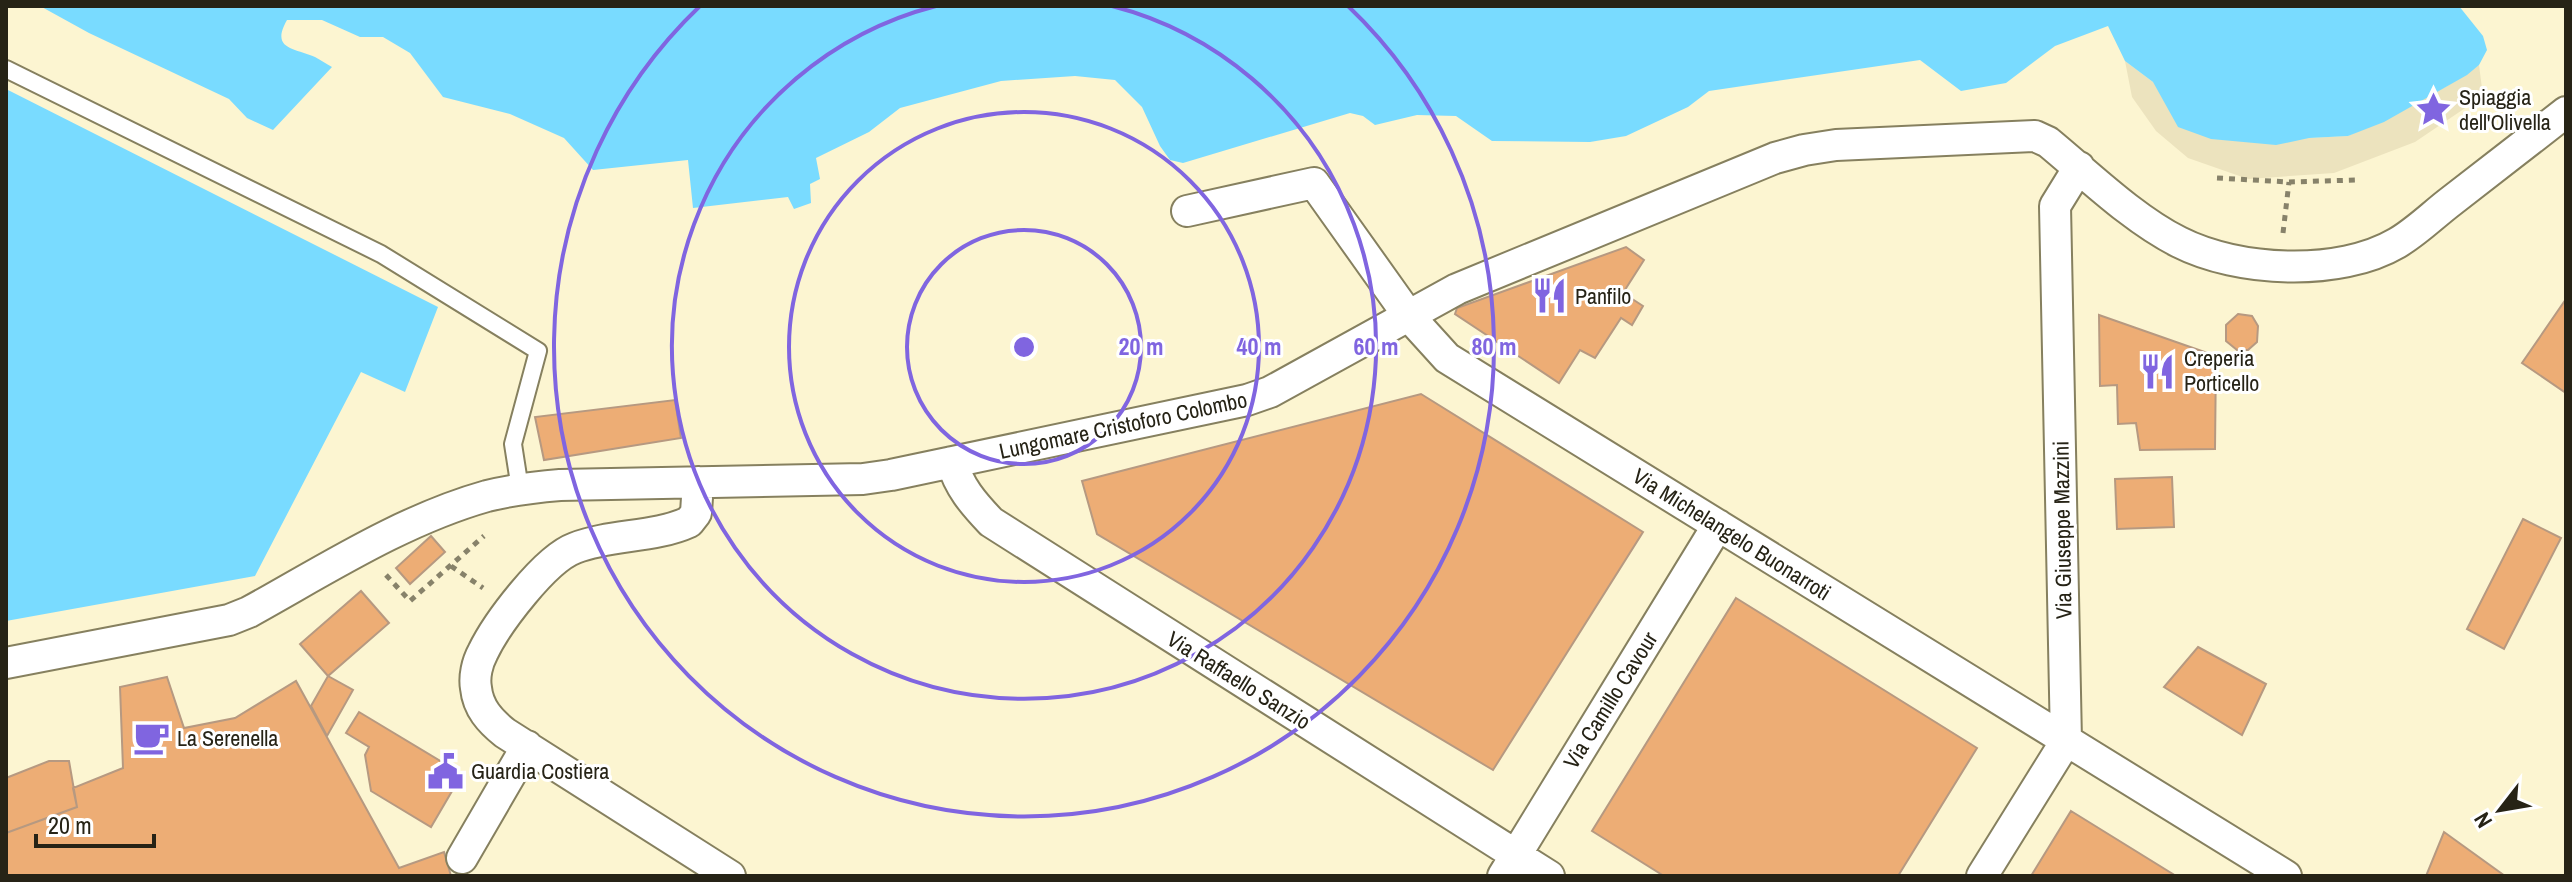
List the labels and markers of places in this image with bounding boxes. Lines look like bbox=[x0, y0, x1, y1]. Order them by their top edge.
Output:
place label: Spiaggia dell'Olivella bbox=[2459, 82, 2551, 137]
place icon: Spiaggia dell'Olivella bbox=[2414, 91, 2452, 129]
restaurant icon: Panfilo bbox=[1530, 277, 1568, 315]
place label: Panfilo bbox=[1575, 281, 1631, 311]
centre of rings bbox=[1010, 333, 1038, 361]
place label: Creperia Porticello bbox=[2184, 343, 2259, 398]
restaurant icon: Creperia Porticello bbox=[2139, 352, 2177, 390]
cafe icon: La Serenella bbox=[132, 719, 170, 757]
place label: La Serenella bbox=[177, 723, 278, 753]
public building icon: Guardia Costiera bbox=[426, 752, 464, 790]
place label: Guardia Costiera bbox=[471, 756, 609, 786]

